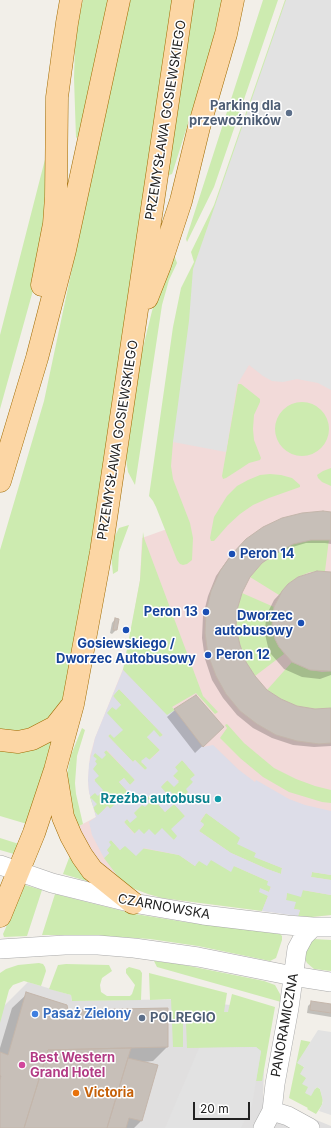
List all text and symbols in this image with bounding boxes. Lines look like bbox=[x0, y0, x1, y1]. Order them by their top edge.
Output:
street label: PRZEMYSŁAWA GOSIEWSKIEGO bbox=[142, 19, 190, 221]
place label: Parking dla przewoźników bbox=[189, 98, 281, 129]
marker: Parking dla przewoźników bbox=[284, 108, 294, 118]
street label: PRZEMYSŁAWA GOSIEWSKIEGO bbox=[94, 339, 142, 541]
place label: Peron 14 bbox=[240, 546, 295, 562]
marker: Peron 14 bbox=[227, 549, 237, 559]
place label: Peron 13 bbox=[144, 604, 198, 620]
marker: Peron 13 bbox=[201, 607, 211, 617]
place label: Dworzec autobusowy bbox=[215, 608, 293, 639]
marker: Dworzec autobusowy bbox=[296, 618, 306, 628]
marker: Gosiewskiego / Dworzec Autobusowy bbox=[121, 625, 131, 635]
place label: Gosiewskiego / Dworzec Autobusowy bbox=[56, 636, 196, 667]
place label: Peron 12 bbox=[216, 647, 270, 663]
marker: Peron 12 bbox=[203, 650, 213, 660]
place label: Rzeźba autobusu bbox=[100, 791, 210, 807]
marker: Rzeźba autobusu bbox=[213, 794, 223, 804]
street label: CZARNOWSKA bbox=[117, 891, 211, 923]
street label: PANORAMICZNA bbox=[268, 972, 302, 1078]
place label: Pasaż Zielony bbox=[43, 1006, 131, 1022]
marker: Pasaż Zielony bbox=[30, 1009, 40, 1019]
place label: POLREGIO bbox=[150, 1010, 216, 1026]
marker: POLREGIO bbox=[137, 1013, 147, 1023]
place label: Best Western Grand Hotel bbox=[30, 1050, 115, 1081]
marker: Best Western Grand Hotel bbox=[17, 1060, 27, 1070]
place label: Victoria bbox=[84, 1085, 134, 1101]
marker: Victoria bbox=[71, 1088, 81, 1098]
scale bar bbox=[195, 1094, 252, 1120]
text: 20 m bbox=[200, 1101, 229, 1116]

